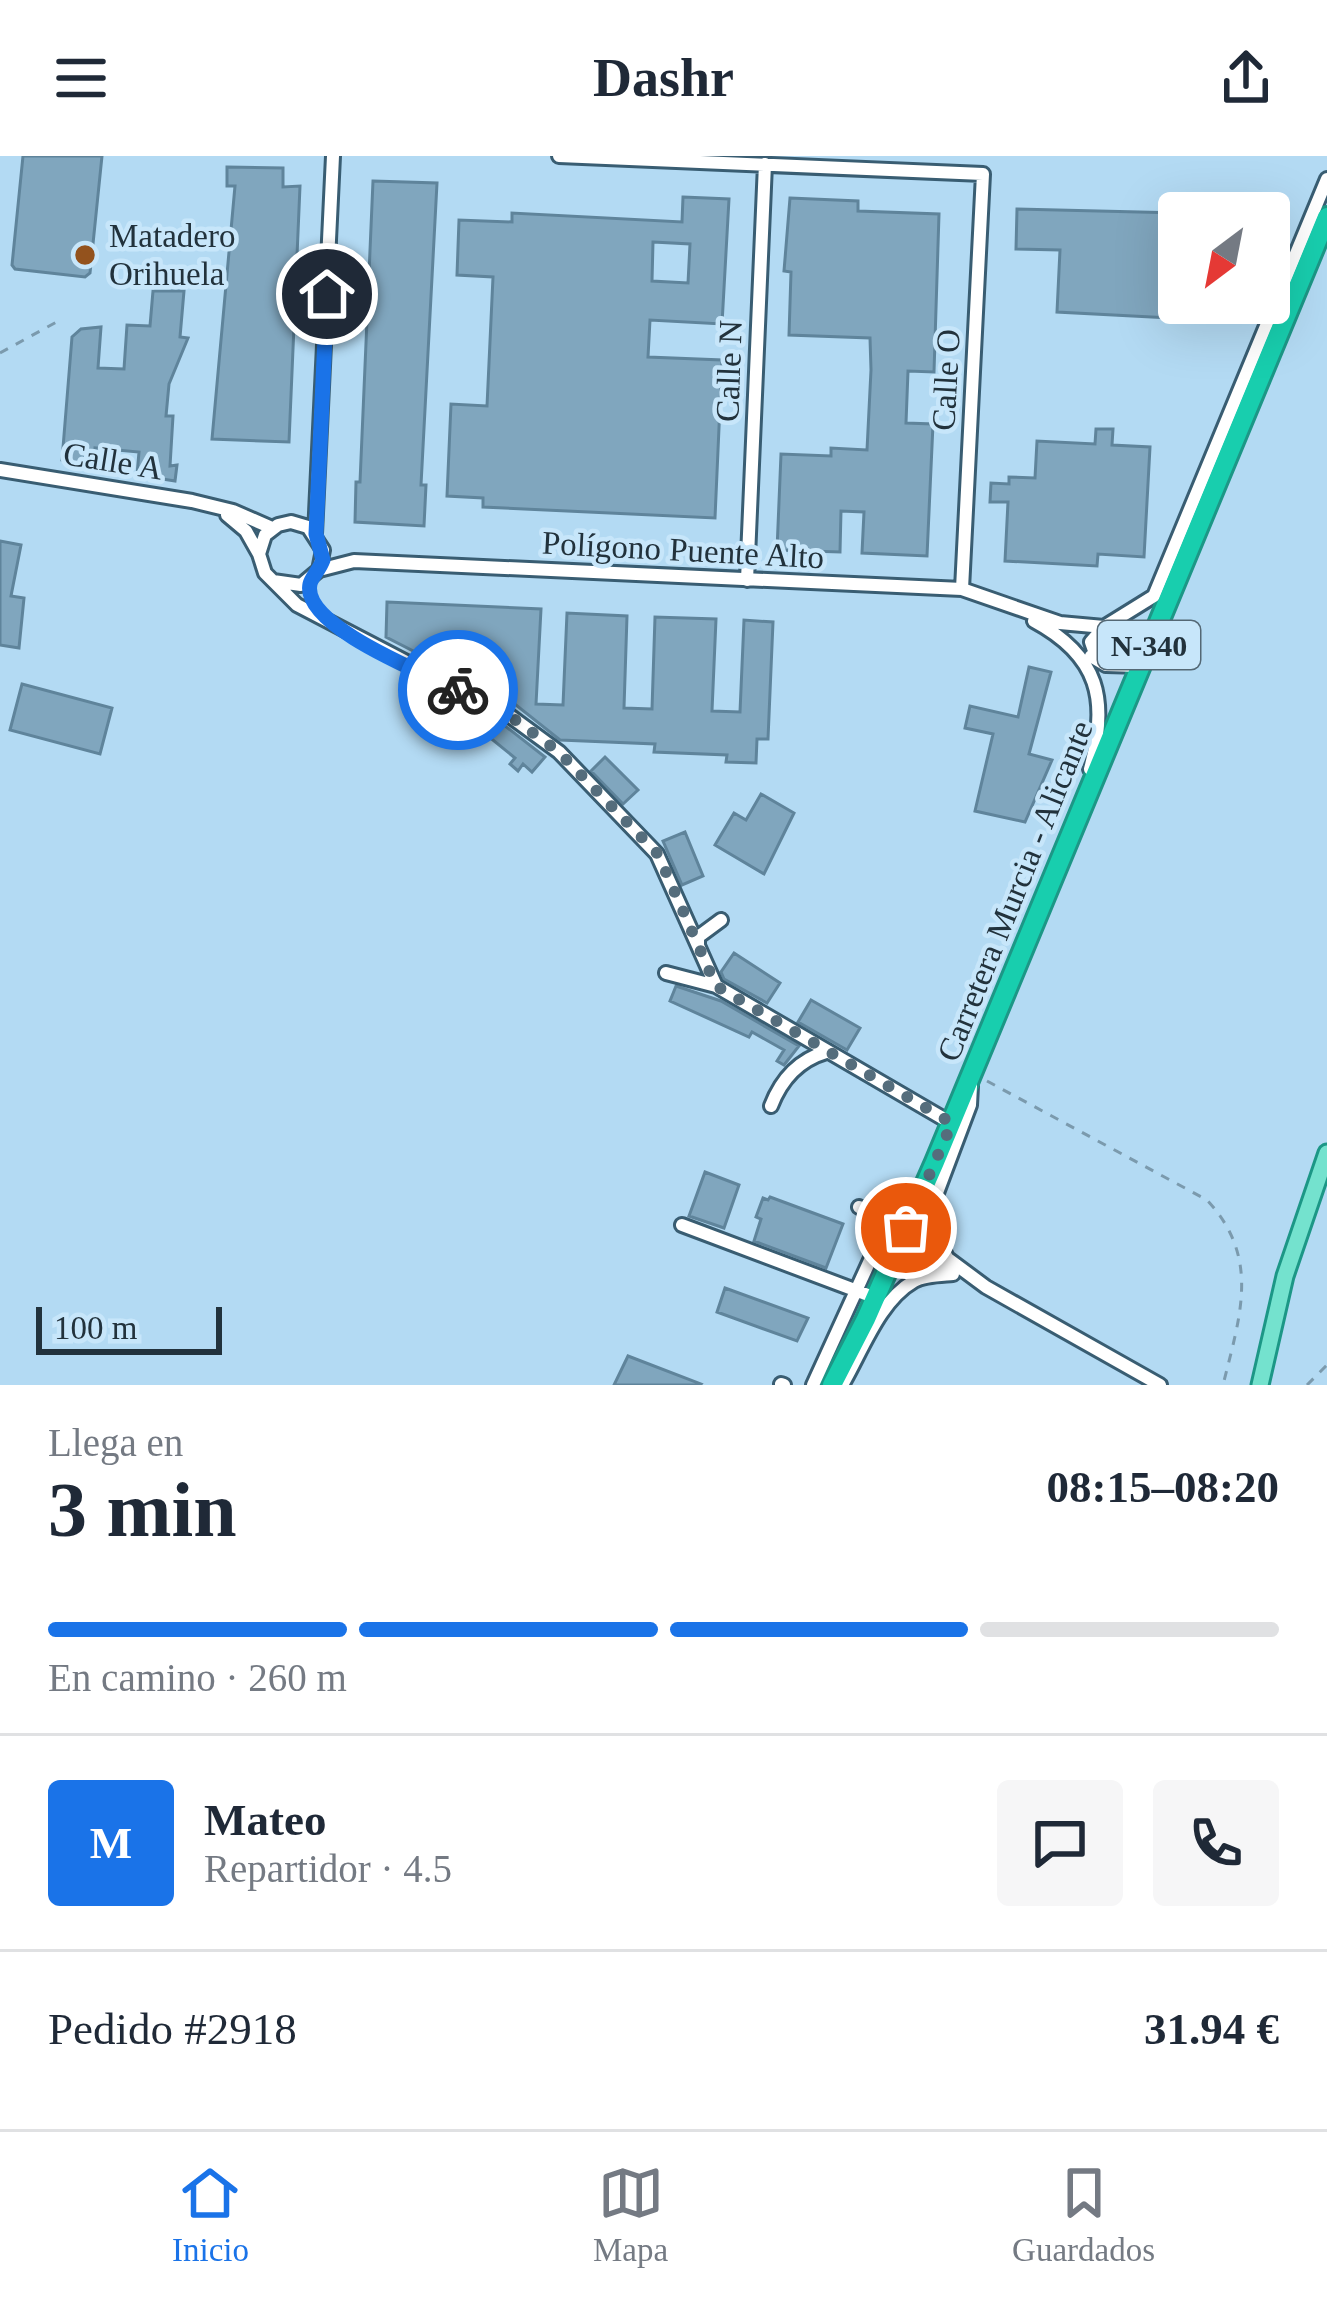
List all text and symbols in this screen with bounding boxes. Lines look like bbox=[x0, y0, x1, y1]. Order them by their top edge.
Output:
icon: menu bbox=[48, 45, 114, 111]
icon: share bbox=[1213, 45, 1279, 111]
text: Dashr bbox=[593, 48, 734, 108]
north arrow bbox=[1158, 192, 1290, 324]
map controls bbox=[1158, 192, 1290, 324]
place label: Matadero Orihuela bbox=[109, 218, 235, 292]
marker: Matadero Orihuela bbox=[72, 242, 98, 268]
pin bbox=[276, 243, 378, 345]
icon: home bbox=[294, 261, 360, 327]
street label: Calle N bbox=[709, 319, 749, 422]
street label: Calle O bbox=[925, 328, 967, 432]
street label: Calle A bbox=[61, 435, 165, 487]
street label: Polígono Puente Alto bbox=[541, 525, 825, 575]
road number: N-340 bbox=[1098, 621, 1200, 669]
courier bbox=[398, 630, 518, 750]
icon: bike bbox=[425, 657, 491, 723]
street label: Carretera Murcia - Alicante bbox=[930, 716, 1100, 1066]
pin bbox=[855, 1177, 957, 1279]
icon: bag bbox=[873, 1195, 939, 1261]
scale bar bbox=[36, 1301, 222, 1354]
text: 100 m bbox=[54, 1310, 137, 1346]
text: Llega en bbox=[48, 1421, 183, 1464]
text: 08:15–08:20 bbox=[1047, 1462, 1279, 1512]
text: 3 min bbox=[48, 1466, 237, 1553]
text: En camino · 260 m bbox=[48, 1656, 347, 1699]
button: chat bbox=[997, 1780, 1123, 1906]
button: phone bbox=[1153, 1780, 1279, 1906]
text: Mateo bbox=[204, 1795, 326, 1845]
text: M bbox=[90, 1818, 132, 1868]
text: Repartidor · 4.5 bbox=[204, 1847, 452, 1890]
text: Pedido #2918 bbox=[48, 2004, 297, 2054]
text: 31.94 € bbox=[1144, 2004, 1279, 2054]
tab: Inicio bbox=[172, 2160, 249, 2269]
tab: Mapa bbox=[593, 2160, 668, 2269]
tab: Guardados bbox=[1012, 2160, 1155, 2269]

